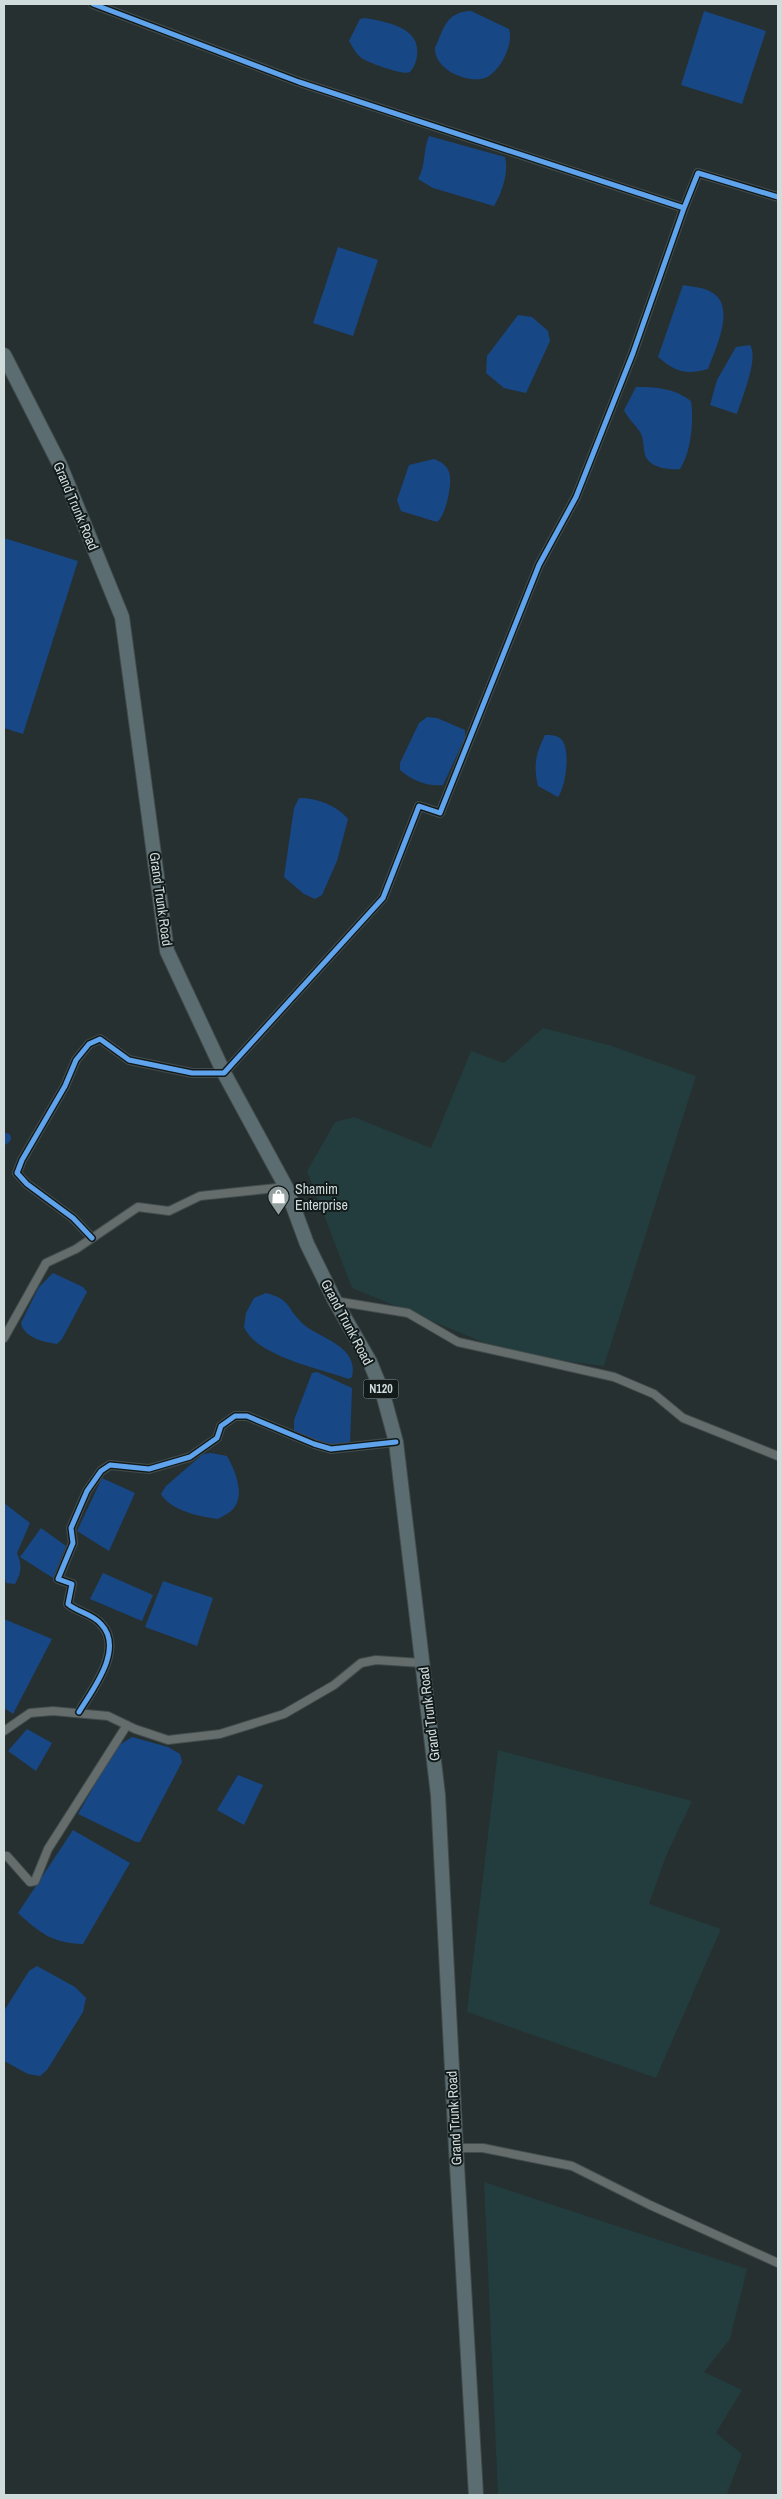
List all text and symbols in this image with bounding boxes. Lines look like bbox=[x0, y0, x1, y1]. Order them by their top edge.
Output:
street label: Grand Trunk Road bbox=[49, 459, 103, 553]
street label: Grand Trunk Road bbox=[146, 851, 176, 947]
place label: Shamim Enterprise bbox=[295, 1180, 348, 1214]
shop icon: Shamim Enterprise bbox=[267, 1185, 291, 1216]
street label: Grand Trunk Road bbox=[317, 1276, 377, 1368]
road number: N120 bbox=[364, 1380, 398, 1398]
street label: Grand Trunk Road bbox=[414, 1666, 444, 1762]
street label: Grand Trunk Road bbox=[443, 2070, 465, 2166]

